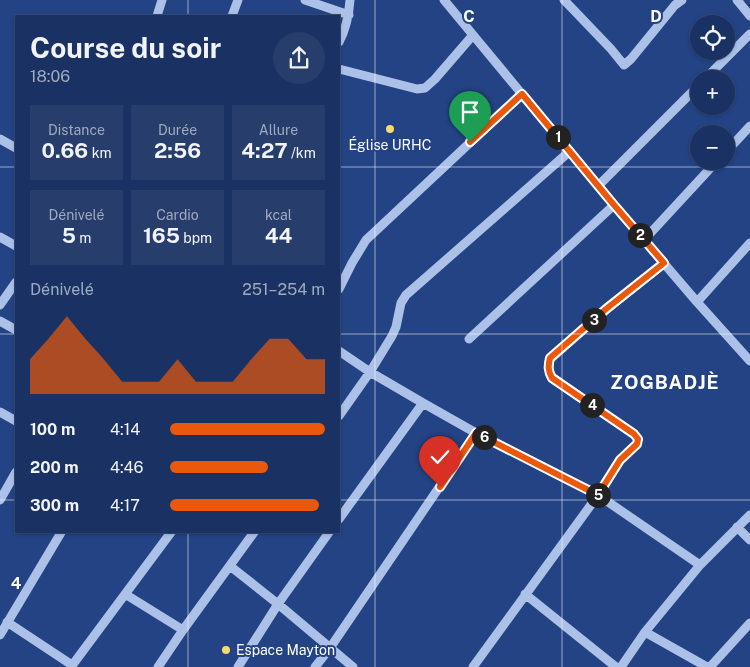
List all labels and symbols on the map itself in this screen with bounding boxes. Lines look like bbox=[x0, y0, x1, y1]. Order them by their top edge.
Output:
text: C bbox=[463, 7, 475, 26]
text: D bbox=[650, 7, 662, 26]
pin bbox=[449, 91, 491, 142]
marker: Église URHC bbox=[384, 123, 396, 135]
pin: 1 bbox=[546, 124, 570, 150]
place label: Église URHC bbox=[349, 136, 431, 153]
pin: 2 bbox=[628, 222, 652, 248]
pin: 3 bbox=[582, 308, 606, 332]
district label: ZOGBADJÈ bbox=[610, 371, 720, 393]
pin: 4 bbox=[580, 392, 604, 418]
pin: 6 bbox=[472, 424, 496, 450]
pin bbox=[419, 436, 461, 487]
pin: 5 bbox=[586, 482, 610, 508]
text: 4 bbox=[11, 574, 22, 593]
place label: Espace Mayton bbox=[236, 642, 335, 658]
marker: Espace Mayton bbox=[220, 644, 232, 656]

